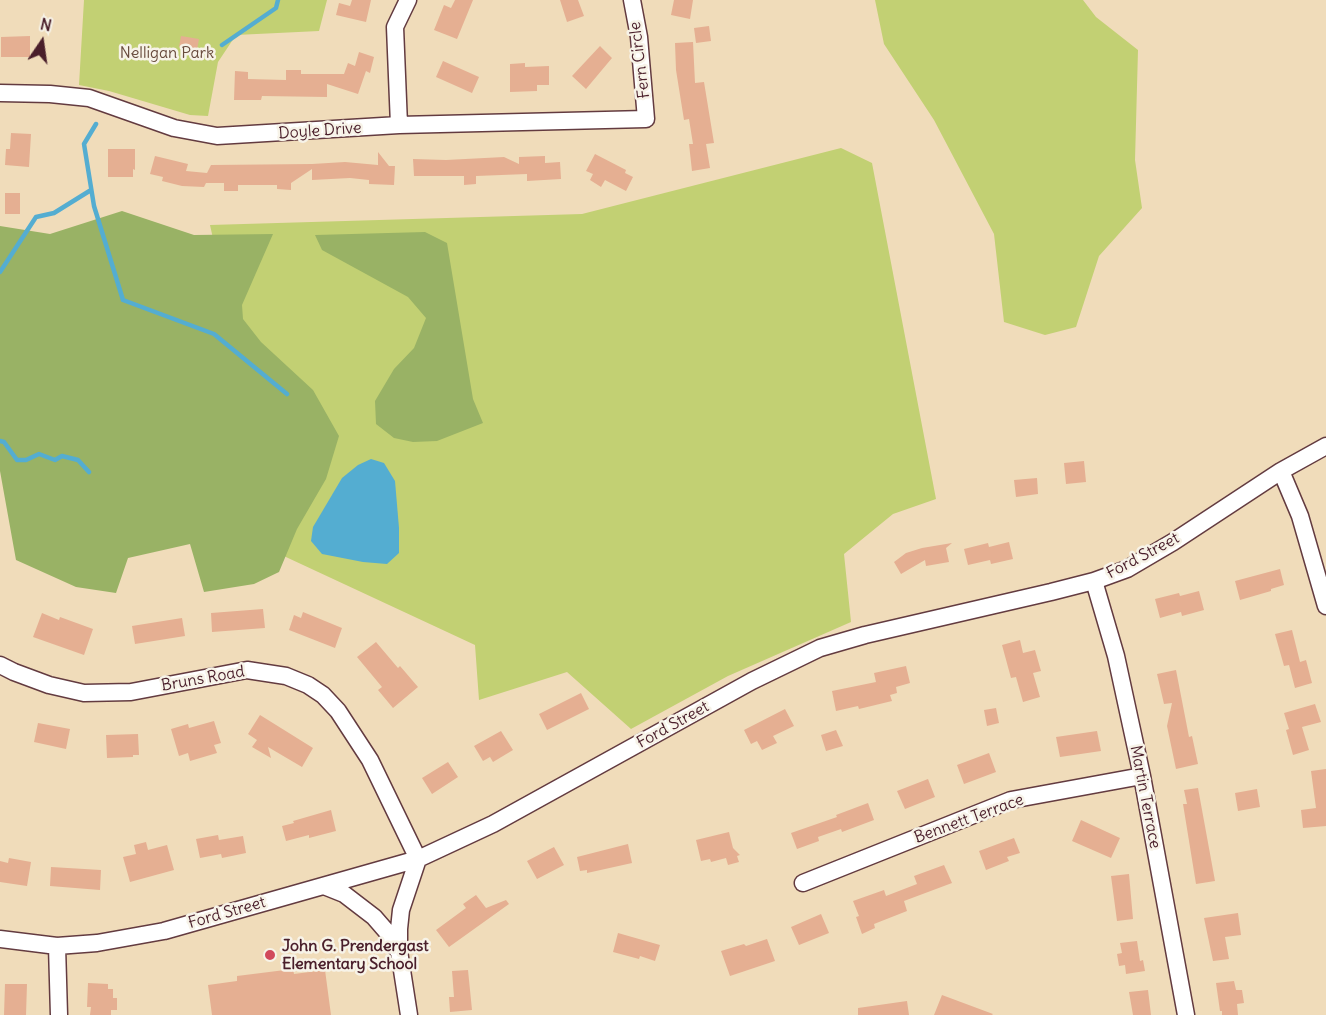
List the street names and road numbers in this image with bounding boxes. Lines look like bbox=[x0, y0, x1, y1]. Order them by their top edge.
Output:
street label: Fern Circle bbox=[626, 20, 654, 100]
street label: Doyle Drive bbox=[278, 119, 362, 143]
street label: Ford Street bbox=[1103, 529, 1183, 583]
street label: Bruns Road bbox=[160, 662, 246, 696]
street label: Ford Street bbox=[634, 697, 712, 753]
street label: Martin Terrace bbox=[1126, 744, 1164, 850]
street label: Bennett Terrace bbox=[912, 790, 1026, 848]
street label: Ford Street bbox=[186, 893, 268, 933]

